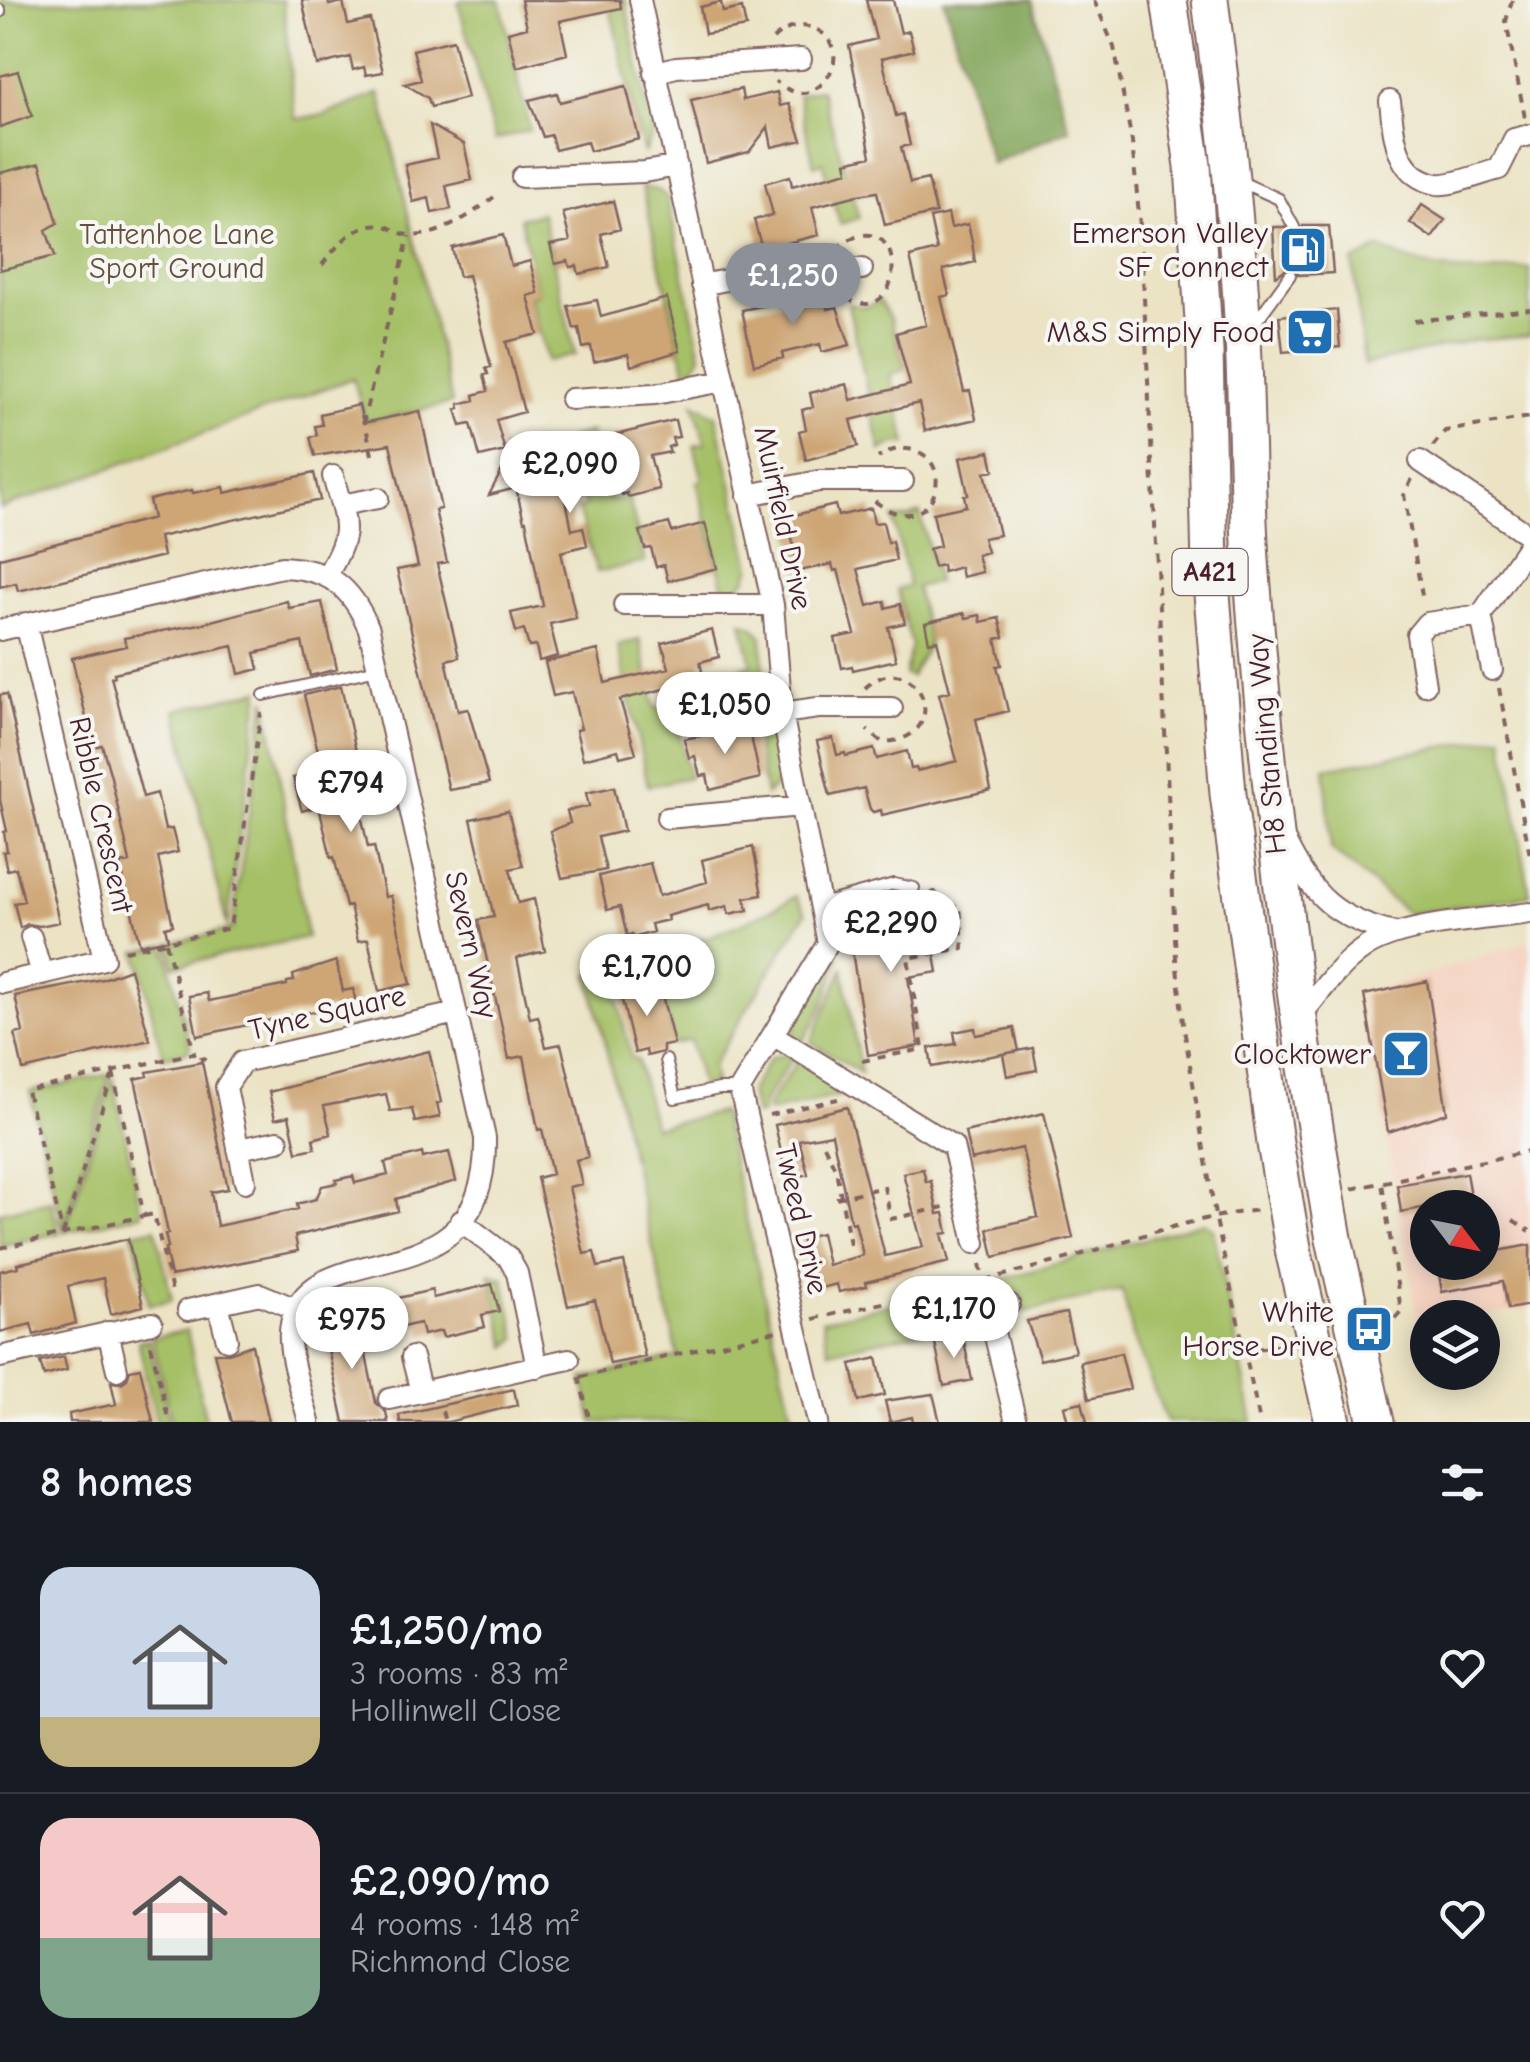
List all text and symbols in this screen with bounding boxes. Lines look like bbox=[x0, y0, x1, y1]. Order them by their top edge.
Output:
place label: Emerson Valley SF Connect bbox=[1072, 216, 1269, 285]
park label: Tattenhoe Lane Sport Ground bbox=[80, 217, 274, 286]
fuel station icon: Emerson Valley SF Connect bbox=[1277, 224, 1329, 276]
pin: £1,250 bbox=[712, 243, 874, 328]
text: £1,250 bbox=[748, 257, 838, 294]
supermarket icon: M&S Simply Food bbox=[1284, 306, 1336, 358]
place label: M&S Simply Food bbox=[1047, 315, 1275, 350]
street label: Muirfield Drive bbox=[746, 423, 820, 613]
pin: £2,090 bbox=[489, 431, 651, 516]
text: £2,090 bbox=[522, 445, 618, 482]
road number: A421 bbox=[1172, 549, 1248, 595]
street label: H8 Standing Way bbox=[1240, 632, 1294, 856]
pin: £1,050 bbox=[644, 672, 806, 757]
text: £1,050 bbox=[678, 686, 772, 723]
street label: Ribble Crescent bbox=[61, 714, 141, 918]
pin: £794 bbox=[292, 750, 410, 835]
text: £794 bbox=[318, 764, 384, 801]
street label: Severn Way bbox=[437, 868, 505, 1023]
pin: £2,290 bbox=[810, 890, 972, 975]
text: £2,290 bbox=[844, 904, 938, 941]
pin: £1,700 bbox=[566, 934, 728, 1019]
text: £1,700 bbox=[602, 948, 692, 985]
street label: Tyne Square bbox=[245, 978, 409, 1048]
bar icon: Clocktower bbox=[1380, 1028, 1432, 1080]
place label: Clocktower bbox=[1233, 1037, 1371, 1072]
street label: Tweed Drive bbox=[767, 1140, 835, 1298]
north arrow bbox=[1410, 1190, 1500, 1280]
map controls bbox=[1410, 1190, 1500, 1390]
pin: £1,170 bbox=[873, 1276, 1035, 1361]
pin: £975 bbox=[293, 1287, 411, 1372]
text: £1,170 bbox=[911, 1290, 997, 1327]
place label: White Horse Drive bbox=[1183, 1295, 1334, 1364]
button: layers bbox=[1410, 1300, 1500, 1390]
text: £975 bbox=[317, 1301, 387, 1338]
bus stop icon: White Horse Drive bbox=[1343, 1303, 1395, 1355]
icon: filters bbox=[1435, 1455, 1490, 1510]
text: 8 homes bbox=[40, 1458, 192, 1507]
text: £1,250/mo bbox=[350, 1606, 543, 1655]
icon: home bbox=[120, 1607, 240, 1727]
icon: heart bbox=[1435, 1640, 1490, 1695]
text: 3 rooms · 83 m² bbox=[350, 1655, 567, 1692]
text: Hollinwell Close bbox=[350, 1692, 561, 1729]
text: £2,090/mo bbox=[350, 1857, 550, 1906]
icon: home bbox=[120, 1858, 240, 1978]
icon: heart bbox=[1435, 1891, 1490, 1946]
text: 4 rooms · 148 m² bbox=[350, 1906, 579, 1943]
text: Richmond Close bbox=[350, 1943, 570, 1980]

